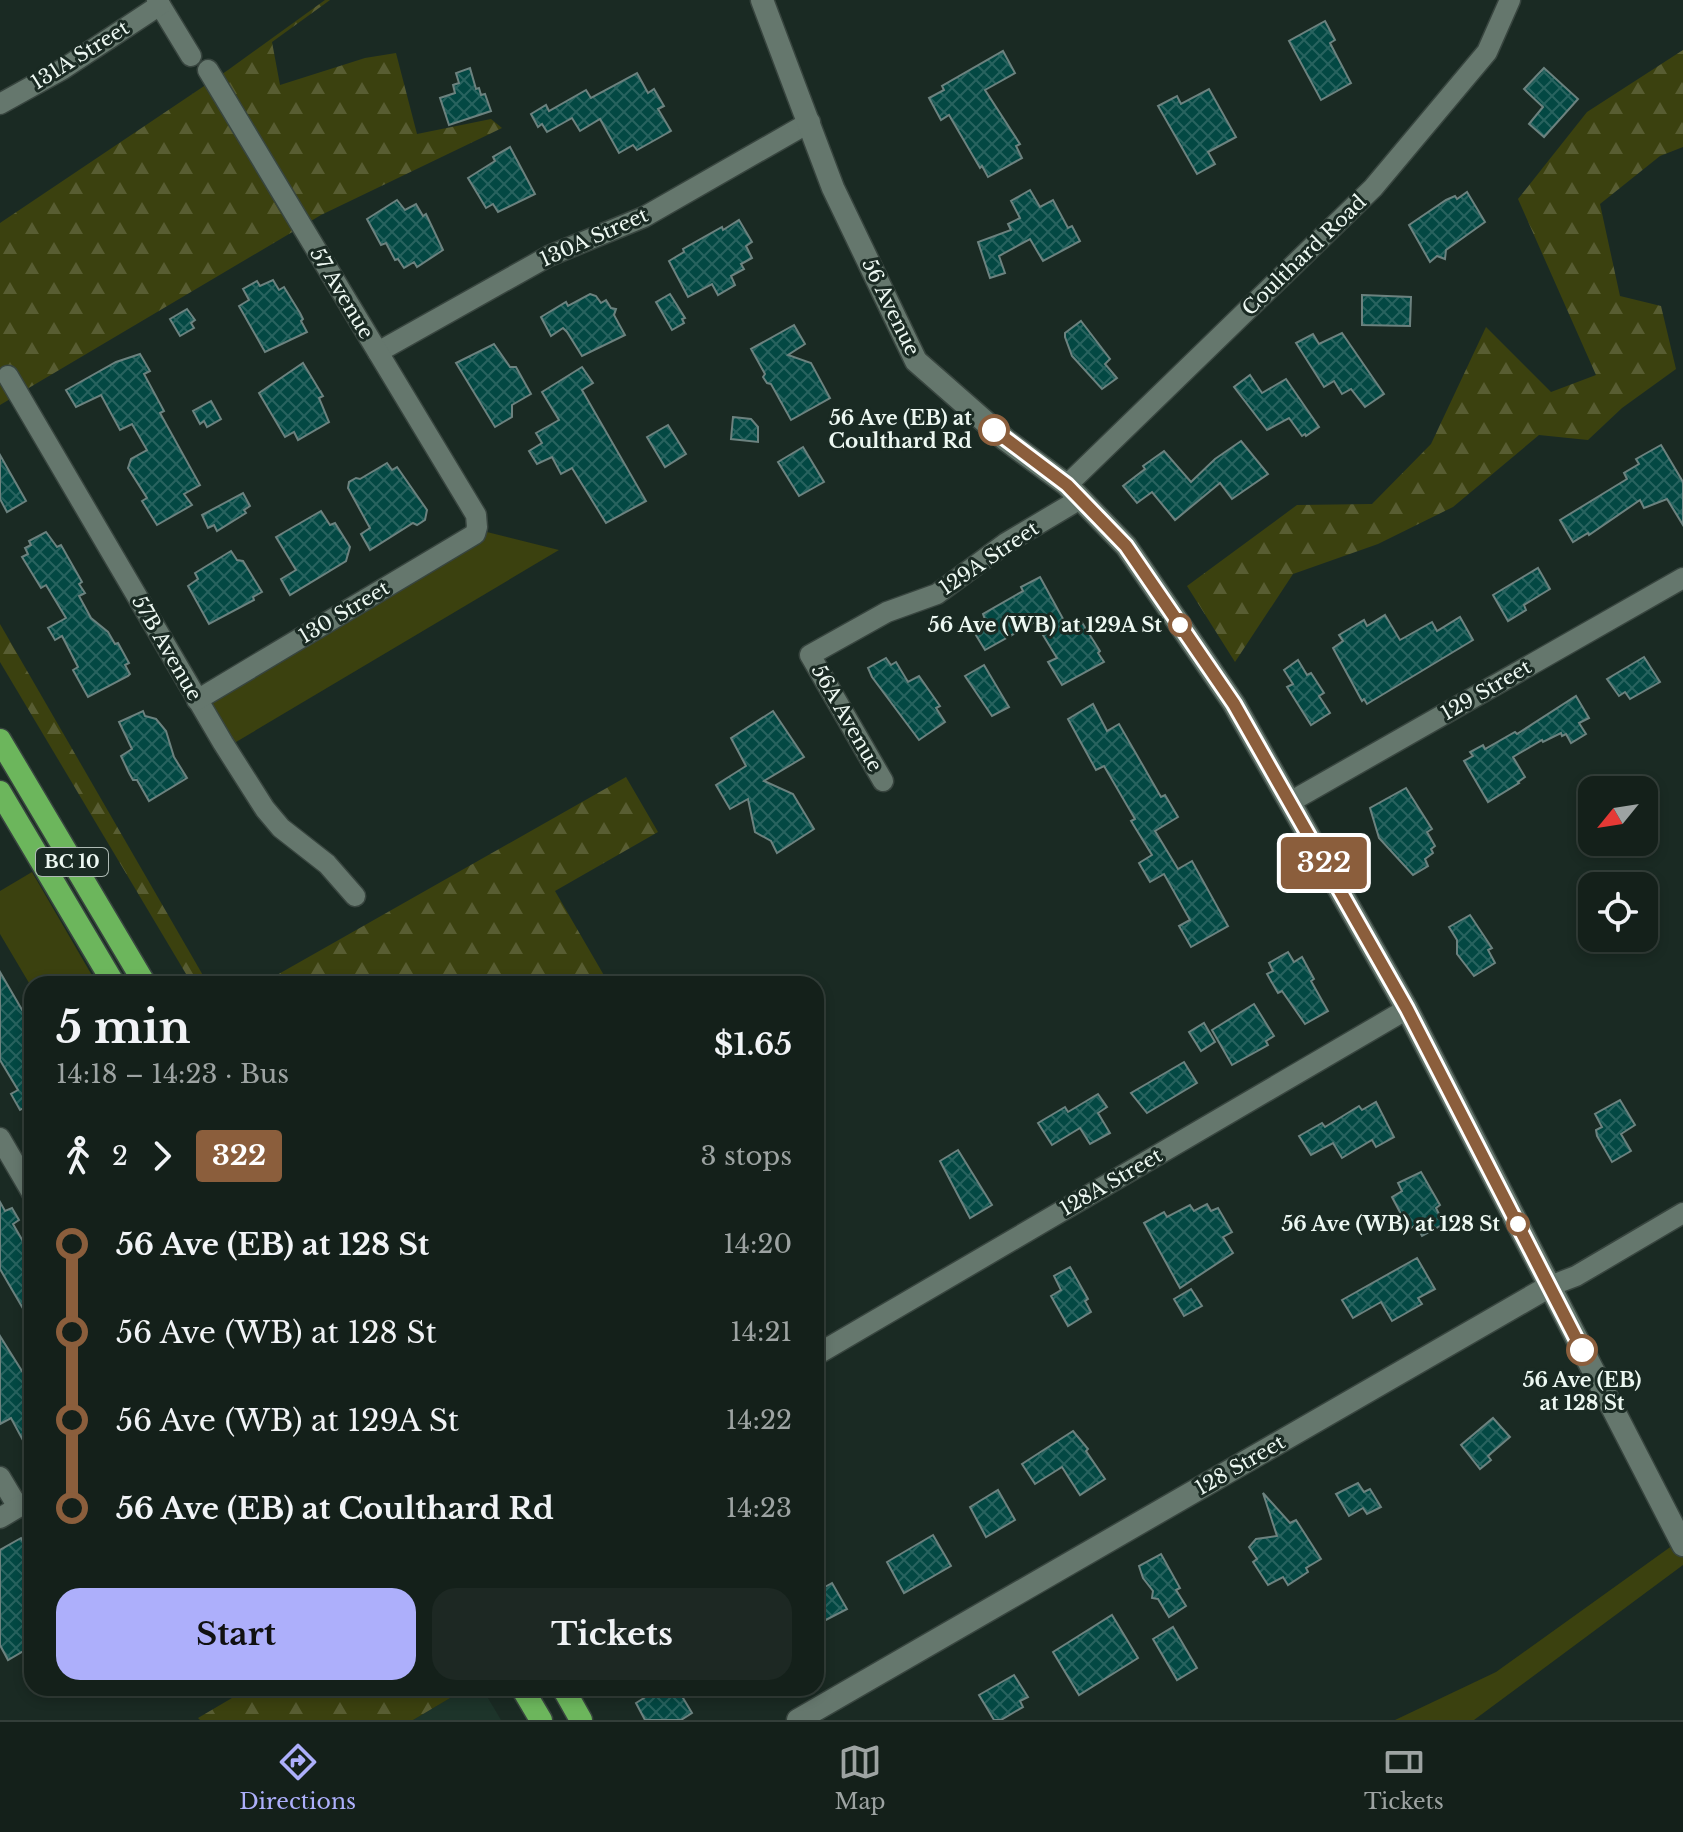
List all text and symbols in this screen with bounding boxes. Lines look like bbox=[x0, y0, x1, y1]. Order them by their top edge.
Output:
street label: 131A Street bbox=[27, 15, 134, 95]
street label: Coulthard Road bbox=[1237, 190, 1371, 320]
street label: 130A Street bbox=[536, 202, 652, 271]
street label: 57 Avenue bbox=[305, 243, 379, 343]
street label: 56 Avenue bbox=[857, 254, 925, 360]
place label: 56 Ave (EB) at Coulthard Rd bbox=[829, 406, 972, 453]
marker: 56 Ave (EB) at Coulthard Rd bbox=[979, 415, 1009, 445]
street label: 129A Street bbox=[935, 516, 1043, 600]
street label: 130 Street bbox=[294, 575, 394, 648]
street label: 57B Avenue bbox=[127, 591, 207, 705]
place label: 56 Ave (WB) at 129A St bbox=[928, 613, 1162, 637]
marker: 56 Ave (WB) at 129A St bbox=[1169, 614, 1191, 636]
street label: 129 Street bbox=[1437, 654, 1536, 725]
street label: 56A Avenue bbox=[807, 660, 887, 776]
north arrow bbox=[1578, 776, 1658, 856]
map controls bbox=[1578, 776, 1658, 952]
line badge: 322 bbox=[1278, 837, 1370, 889]
text: 322 bbox=[1297, 845, 1351, 880]
road number: BC 10 bbox=[36, 848, 108, 876]
button: locate bbox=[1578, 872, 1658, 952]
text: 5 min bbox=[56, 1000, 190, 1055]
text: $1.65 bbox=[714, 1026, 792, 1063]
text: 14:18 – 14:23 · Bus bbox=[56, 1058, 289, 1090]
icon: walk bbox=[56, 1134, 100, 1178]
icon: forward bbox=[140, 1134, 184, 1178]
text: 322 bbox=[212, 1138, 266, 1173]
text: 2 bbox=[112, 1140, 128, 1172]
text: 3 stops bbox=[700, 1140, 792, 1172]
street label: 128A Street bbox=[1056, 1143, 1167, 1221]
place label: 56 Ave (WB) at 128 St bbox=[1281, 1212, 1500, 1236]
marker: 56 Ave (WB) at 128 St bbox=[1507, 1213, 1529, 1235]
text: 56 Ave (EB) at 128 St bbox=[116, 1226, 429, 1263]
text: 14:20 bbox=[723, 1228, 792, 1260]
text: 56 Ave (WB) at 128 St bbox=[116, 1314, 437, 1351]
text: 14:21 bbox=[730, 1316, 792, 1348]
marker: 56 Ave (EB) at 128 St bbox=[1567, 1335, 1597, 1365]
place label: 56 Ave (EB) at 128 St bbox=[1523, 1368, 1641, 1415]
text: 56 Ave (WB) at 129A St bbox=[116, 1402, 459, 1439]
text: 14:22 bbox=[726, 1404, 792, 1436]
street label: 128 Street bbox=[1191, 1430, 1289, 1500]
text: 56 Ave (EB) at Coulthard Rd bbox=[116, 1490, 554, 1527]
text: 14:23 bbox=[726, 1492, 792, 1524]
button: Start bbox=[56, 1588, 416, 1680]
button: Tickets bbox=[432, 1588, 792, 1680]
tab: Directions bbox=[239, 1740, 356, 1815]
tab: Map bbox=[834, 1740, 886, 1815]
tab: Tickets bbox=[1364, 1740, 1444, 1815]

